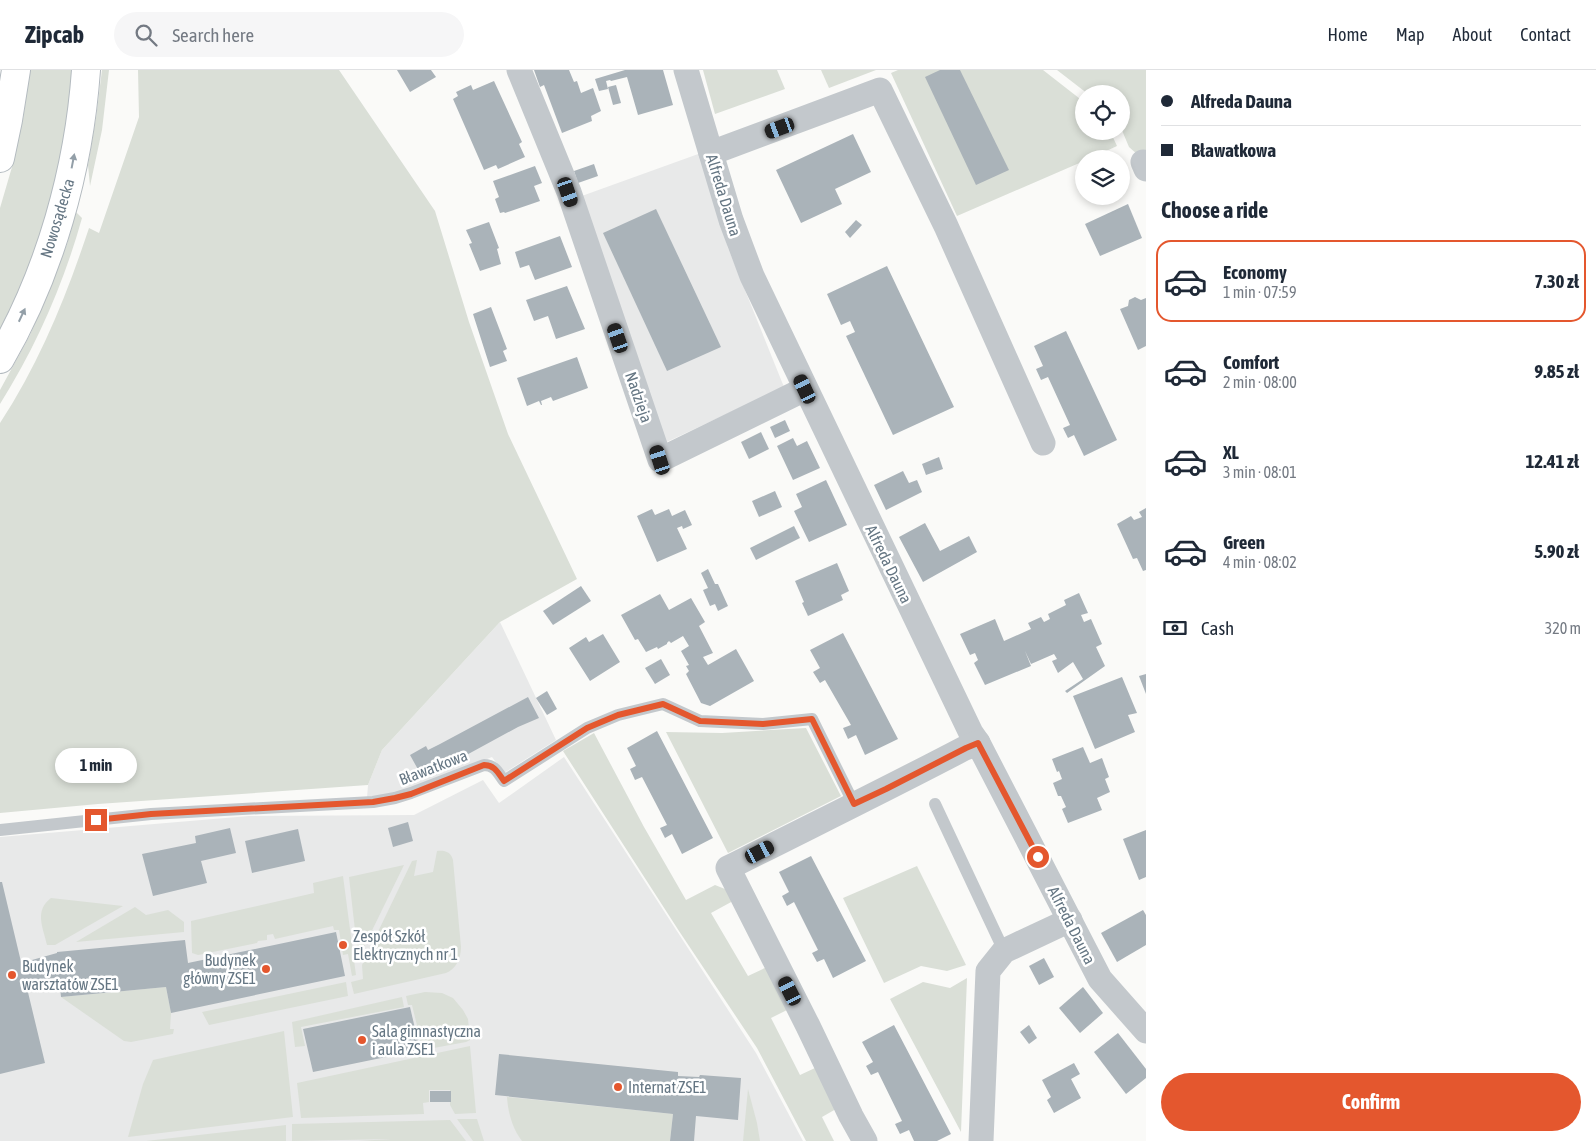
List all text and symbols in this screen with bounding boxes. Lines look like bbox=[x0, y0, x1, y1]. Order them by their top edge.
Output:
search box bbox=[114, 12, 464, 57]
text: Zipcab bbox=[25, 21, 84, 48]
icon: search bbox=[132, 21, 160, 49]
text: Search here bbox=[172, 24, 254, 46]
text: Home bbox=[1328, 24, 1368, 45]
text: Map bbox=[1396, 24, 1425, 45]
text: About bbox=[1453, 24, 1492, 45]
text: Contact bbox=[1520, 24, 1571, 45]
map controls bbox=[1075, 85, 1130, 205]
button: locate bbox=[1075, 85, 1130, 140]
text: Alfreda Dauna bbox=[1191, 90, 1292, 112]
car bbox=[763, 116, 796, 140]
text: Bławatkowa bbox=[1191, 139, 1276, 161]
button: layers bbox=[1075, 150, 1130, 205]
street label: Alfreda Dauna bbox=[703, 152, 745, 238]
one-way arrow bbox=[69, 154, 77, 169]
car bbox=[556, 175, 579, 209]
street label: Nowosądecka bbox=[36, 176, 79, 260]
text: Choose a ride bbox=[1161, 197, 1268, 223]
icon: car bbox=[1163, 259, 1208, 304]
text: Economy bbox=[1223, 261, 1287, 283]
text: 7.30 zł bbox=[1534, 270, 1579, 292]
text: 1 min · 07:59 bbox=[1223, 283, 1296, 301]
one-way arrow bbox=[18, 308, 26, 322]
car bbox=[606, 321, 629, 355]
icon: car bbox=[1163, 349, 1208, 394]
text: Comfort bbox=[1223, 351, 1279, 373]
text: 9.85 zł bbox=[1534, 360, 1579, 382]
street label: Nadzieja bbox=[621, 369, 656, 425]
car bbox=[791, 372, 818, 406]
text: 2 min · 08:00 bbox=[1223, 373, 1297, 391]
icon: car bbox=[1163, 439, 1208, 484]
text: XL bbox=[1223, 441, 1239, 463]
car bbox=[648, 443, 671, 477]
text: 12.41 zł bbox=[1525, 450, 1579, 472]
text: 3 min · 08:01 bbox=[1223, 463, 1297, 481]
street label: Alfreda Dauna bbox=[862, 522, 916, 606]
icon: car bbox=[1163, 529, 1208, 574]
text: Green bbox=[1223, 531, 1265, 553]
text: 5.90 zł bbox=[1534, 540, 1579, 562]
text: 4 min · 08:02 bbox=[1223, 553, 1297, 571]
icon: cash bbox=[1161, 614, 1189, 642]
text: Cash bbox=[1201, 617, 1234, 639]
text: 320 m bbox=[1545, 619, 1581, 637]
street label: Bławatkowa bbox=[396, 746, 470, 788]
callout: 1 min bbox=[55, 748, 137, 782]
text: 1 min bbox=[80, 756, 112, 774]
route end bbox=[85, 809, 107, 831]
car bbox=[743, 839, 776, 865]
route start bbox=[1027, 846, 1049, 868]
street label: Alfreda Dauna bbox=[1045, 883, 1099, 967]
place label: Zespół Szkół Elektrycznych nr 1 bbox=[353, 927, 458, 964]
marker: Zespół Szkół Elektrycznych nr 1 bbox=[337, 939, 349, 951]
place label: Budynek główny ZSE1 bbox=[183, 951, 256, 988]
place label: Budynek warsztatów ZSE1 bbox=[22, 957, 119, 993]
marker: Budynek główny ZSE1 bbox=[260, 963, 272, 975]
marker: Budynek warsztatów ZSE1 bbox=[6, 969, 18, 981]
car bbox=[776, 974, 803, 1008]
place label: Sala gimnastyczna i aula ZSE1 bbox=[372, 1022, 481, 1058]
marker: Sala gimnastyczna i aula ZSE1 bbox=[356, 1034, 368, 1046]
button: Confirm bbox=[1161, 1073, 1581, 1131]
place label: Internat ZSE1 bbox=[628, 1078, 707, 1096]
marker: Internat ZSE1 bbox=[612, 1081, 624, 1093]

